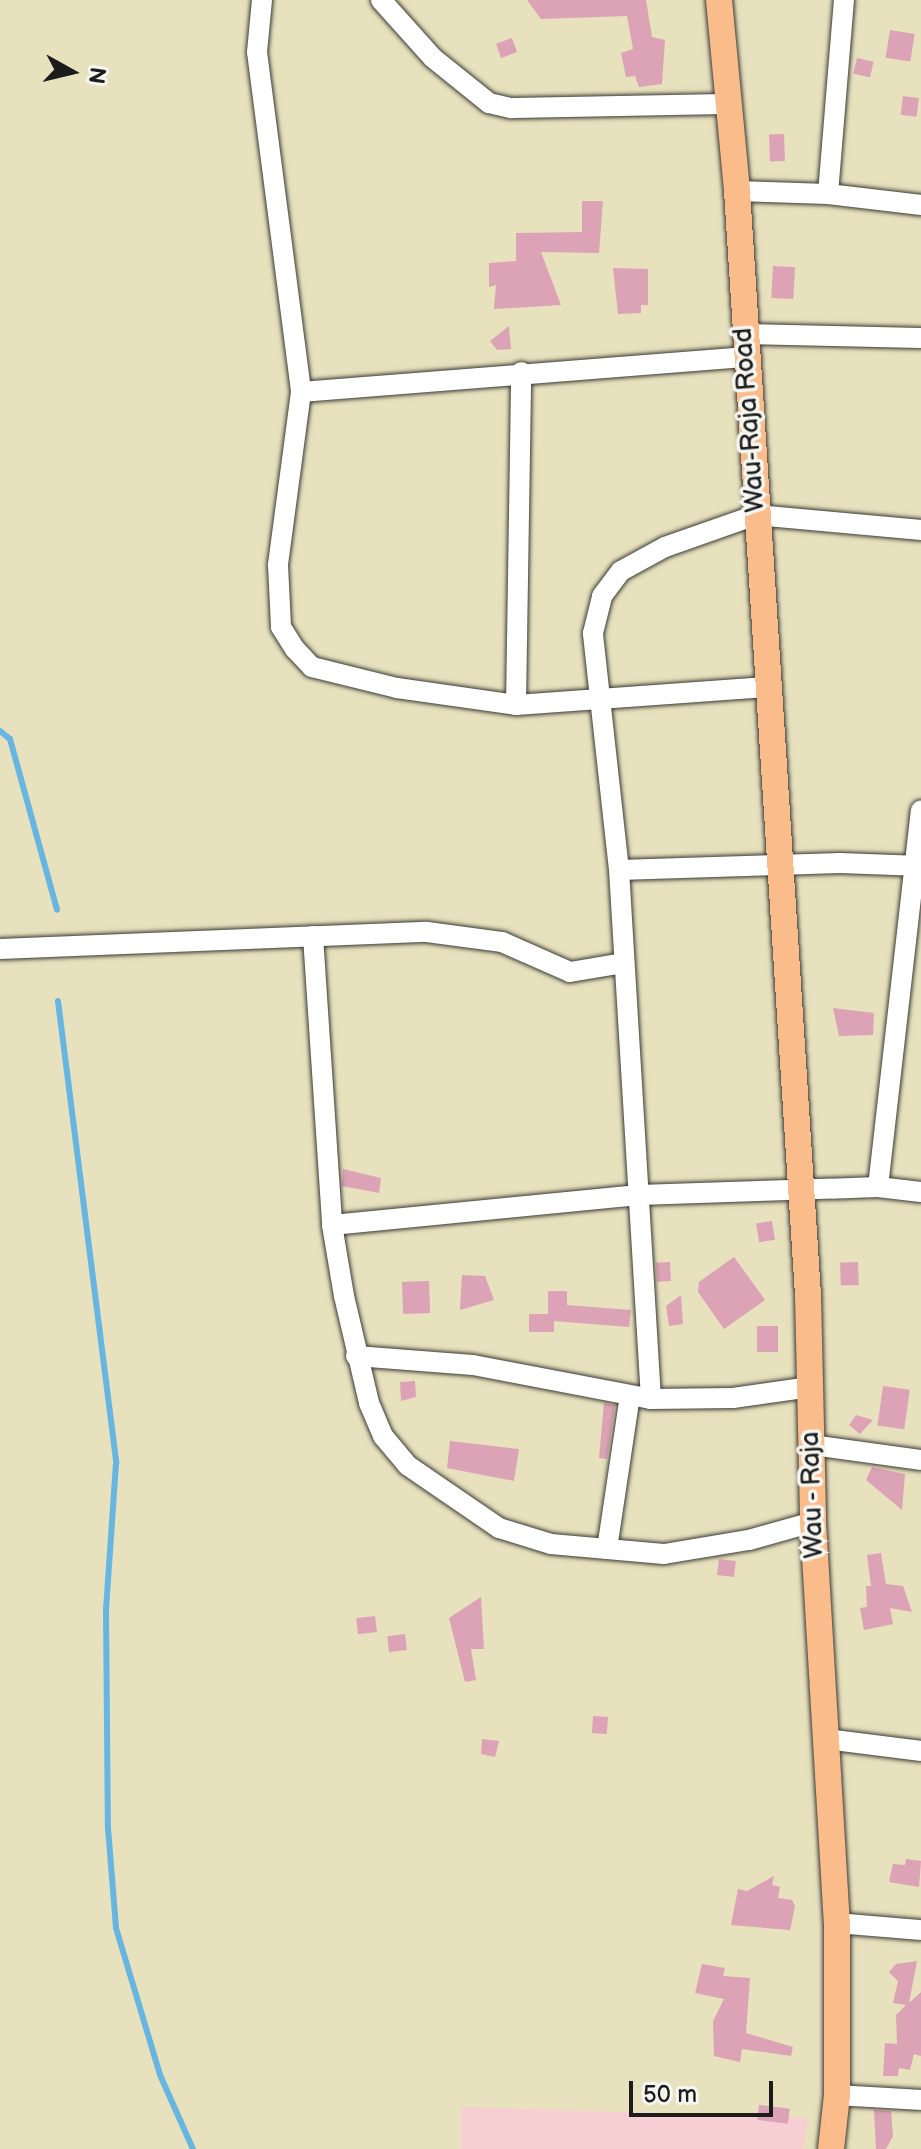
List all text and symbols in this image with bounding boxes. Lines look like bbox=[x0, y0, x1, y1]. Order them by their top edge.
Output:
north arrow bbox=[32, 32, 112, 112]
text: N bbox=[82, 65, 111, 85]
street label: Wau-Raja Road bbox=[728, 327, 772, 513]
street label: Wau - Raja bbox=[795, 1430, 831, 1560]
scale bar bbox=[633, 2065, 777, 2115]
text: 50 m bbox=[643, 2080, 697, 2109]

